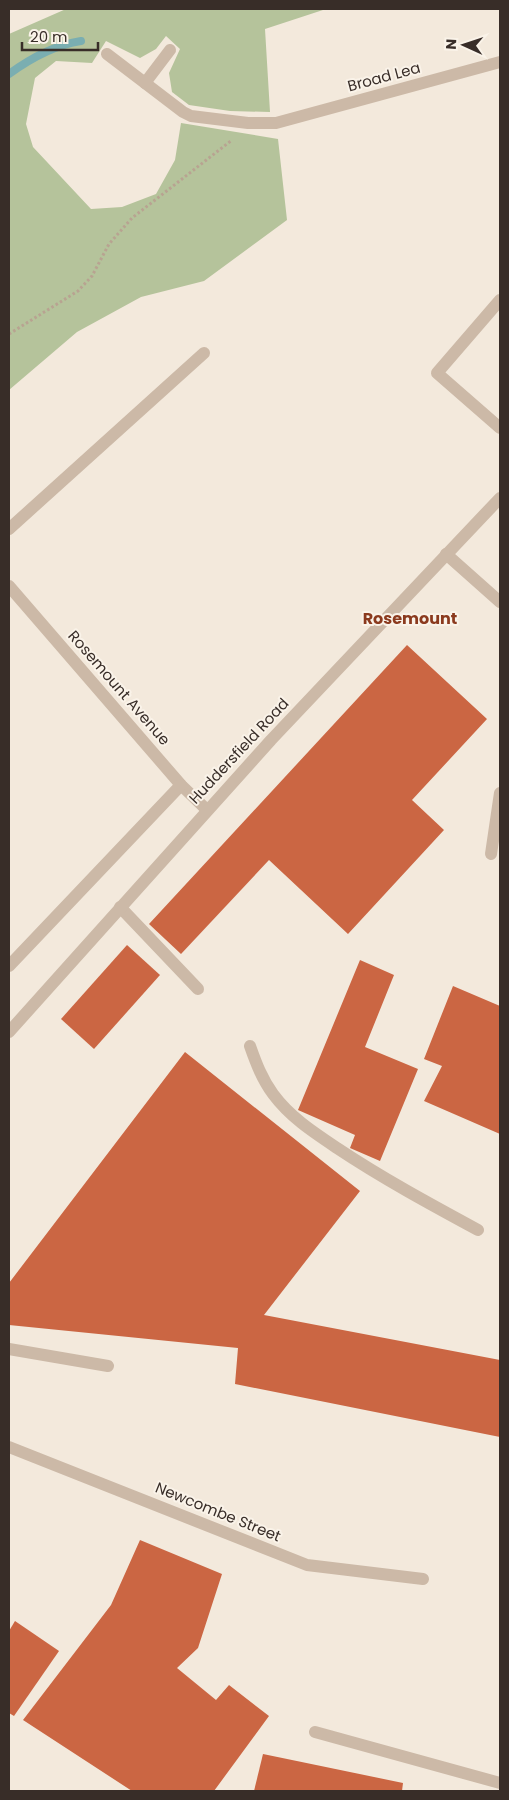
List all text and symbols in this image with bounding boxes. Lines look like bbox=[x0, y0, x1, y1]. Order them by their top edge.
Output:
scale bar bbox=[22, 20, 99, 52]
north arrow bbox=[439, 20, 489, 70]
text: 20 m bbox=[30, 26, 68, 47]
text: N bbox=[441, 39, 461, 50]
street label: Broad Lea bbox=[345, 57, 423, 96]
district label: Rosemount bbox=[363, 607, 457, 630]
street label: Rosemount Avenue bbox=[64, 626, 175, 750]
street label: Huddersfield Road bbox=[184, 693, 293, 808]
street label: Newcombe Street bbox=[152, 1477, 284, 1546]

